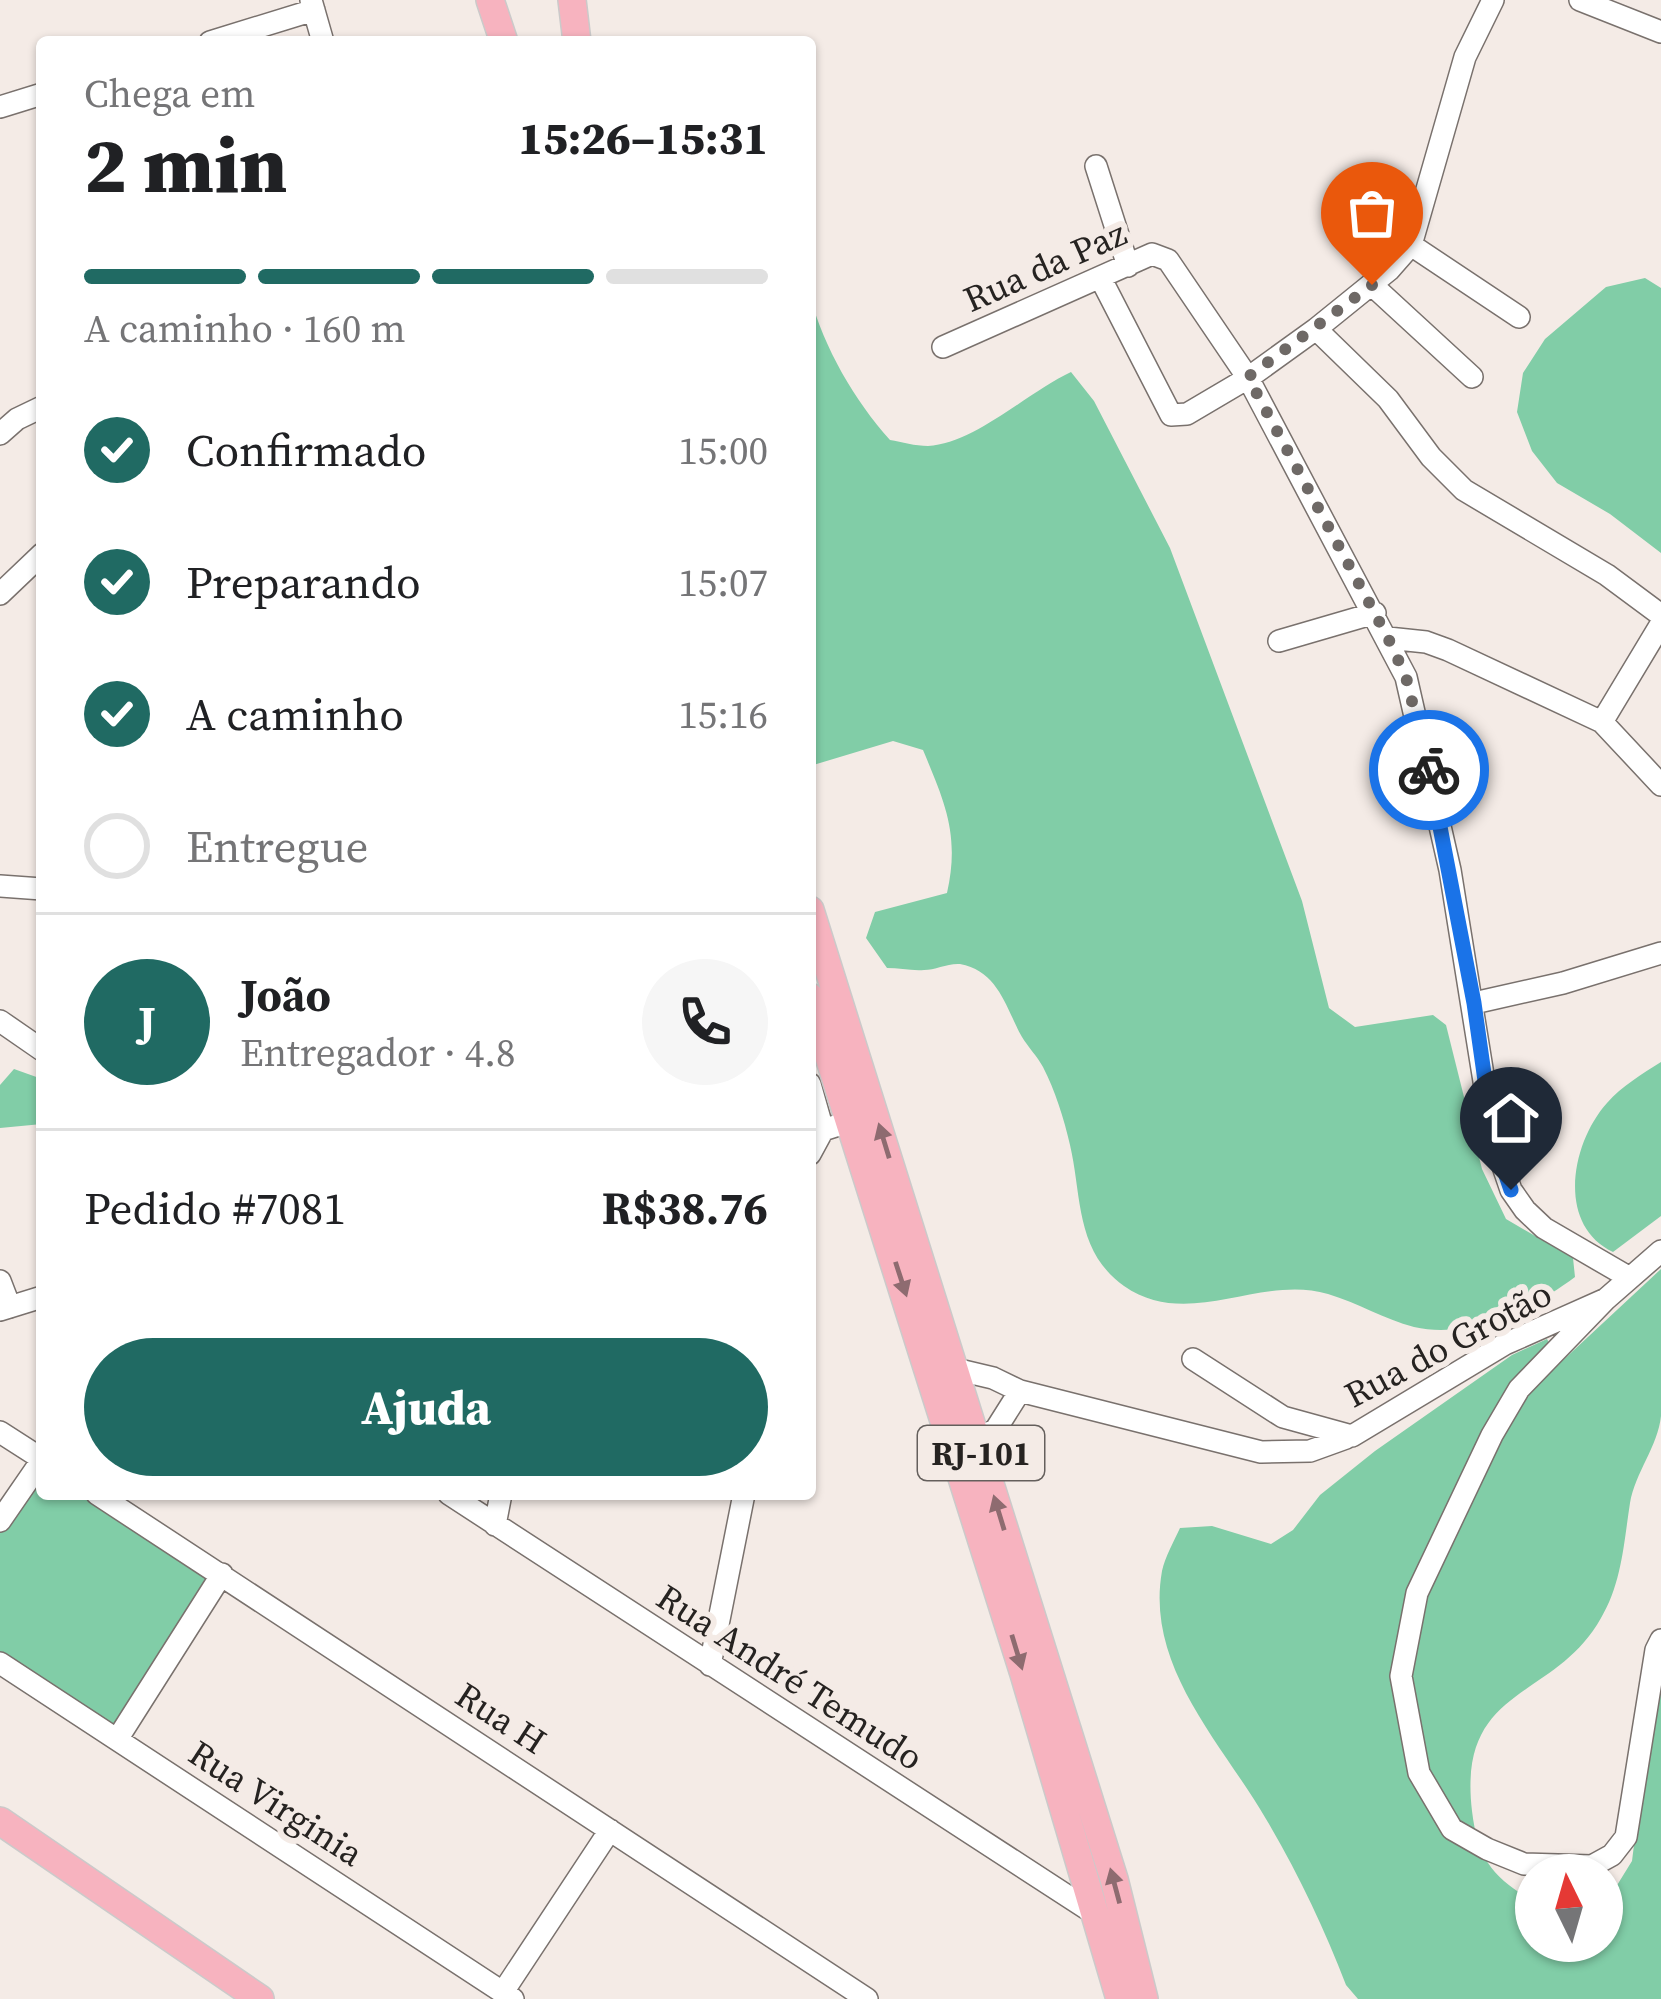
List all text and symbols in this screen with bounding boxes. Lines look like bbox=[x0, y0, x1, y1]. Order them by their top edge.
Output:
text: Chega em bbox=[84, 67, 255, 120]
text: 15:26–15:31 bbox=[518, 107, 768, 169]
text: 2 min bbox=[84, 111, 287, 218]
pin bbox=[1321, 162, 1423, 285]
icon: bag bbox=[1339, 180, 1405, 246]
street label: Rua da Paz bbox=[956, 208, 1134, 324]
text: A caminho · 160 m bbox=[84, 302, 406, 355]
icon: check bbox=[84, 417, 150, 483]
text: Confirmado bbox=[186, 419, 426, 481]
text: 15:00 bbox=[678, 424, 768, 477]
icon: check bbox=[84, 549, 150, 615]
text: Preparando bbox=[186, 551, 421, 613]
text: 15:07 bbox=[678, 556, 768, 609]
icon: check bbox=[84, 681, 150, 747]
text: A caminho bbox=[186, 683, 404, 745]
text: 15:16 bbox=[678, 688, 768, 741]
courier bbox=[1369, 710, 1489, 830]
icon: bike bbox=[1396, 737, 1462, 803]
text: Entregue bbox=[186, 815, 368, 877]
button: phone bbox=[642, 959, 768, 1085]
text: João bbox=[240, 964, 331, 1026]
text: J bbox=[138, 991, 156, 1053]
text: Entregador · 4.8 bbox=[240, 1026, 516, 1079]
pin bbox=[1460, 1067, 1562, 1190]
icon: home bbox=[1478, 1085, 1544, 1151]
one-way arrow bbox=[874, 1122, 892, 1159]
text: Pedido #7081 bbox=[84, 1177, 346, 1239]
text: R$38.76 bbox=[602, 1177, 768, 1239]
one-way arrow bbox=[892, 1261, 911, 1298]
street label: Rua do Grotão bbox=[1336, 1269, 1560, 1419]
button: Ajuda bbox=[84, 1338, 768, 1476]
road number: RJ-101 bbox=[918, 1426, 1044, 1480]
one-way arrow bbox=[989, 1495, 1007, 1531]
street label: Rua André Temudo bbox=[647, 1572, 933, 1782]
one-way arrow bbox=[1009, 1634, 1027, 1671]
street label: Rua H bbox=[446, 1670, 556, 1766]
street label: Rua Virginia bbox=[179, 1728, 373, 1878]
north arrow bbox=[1515, 1854, 1623, 1962]
map controls bbox=[1515, 1854, 1623, 1962]
one-way arrow bbox=[1105, 1867, 1123, 1904]

